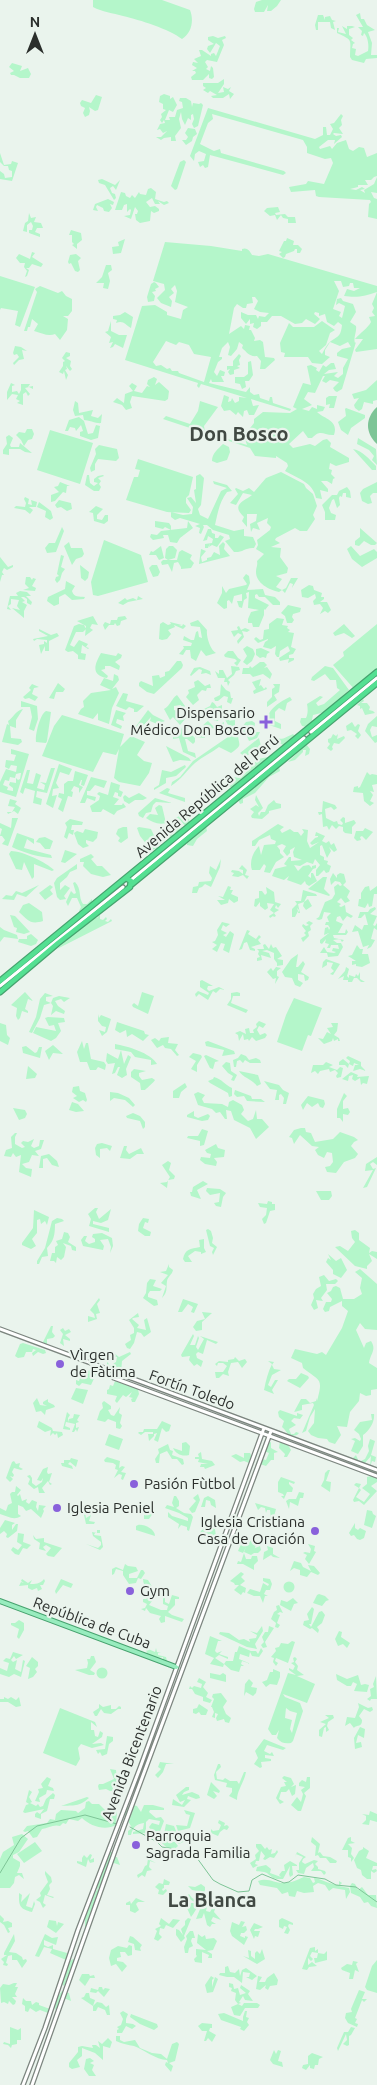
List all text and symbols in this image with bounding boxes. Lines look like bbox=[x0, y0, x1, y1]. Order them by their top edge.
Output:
north arrow bbox=[10, 10, 60, 60]
text: N bbox=[30, 14, 40, 30]
district label: Don Bosco bbox=[189, 422, 289, 445]
place label: Dispensario Médico Don Bosco bbox=[130, 704, 255, 738]
marker: Dispensario Médico Don Bosco bbox=[259, 715, 273, 729]
street label: Avenida República del Perú bbox=[131, 731, 282, 861]
place label: Vìrgen de Fàtima bbox=[70, 1346, 136, 1380]
marker: Vìrgen de Fàtima bbox=[54, 1358, 66, 1370]
street label: Fortín Toledo bbox=[147, 1366, 237, 1413]
place label: Pasión Fùtbol bbox=[144, 1475, 235, 1492]
marker: Pasión Fùtbol bbox=[128, 1478, 140, 1490]
place label: Iglesia Peniel bbox=[67, 1499, 154, 1516]
marker: Iglesia Peniel bbox=[51, 1502, 63, 1514]
place label: Iglesia Cristiana Casa de Oración bbox=[197, 1513, 305, 1547]
marker: Iglesia Cristiana Casa de Oración bbox=[309, 1525, 321, 1537]
place label: Gym bbox=[140, 1582, 170, 1599]
marker: Gym bbox=[124, 1585, 136, 1597]
street label: República de Cuba bbox=[31, 1593, 153, 1652]
street label: Avenida Bicentenario bbox=[98, 1683, 165, 1822]
place label: Parroquia Sagrada Familia bbox=[146, 1827, 250, 1861]
marker: Parroquia Sagrada Familia bbox=[130, 1839, 142, 1851]
district label: La Blanca bbox=[167, 1888, 257, 1911]

